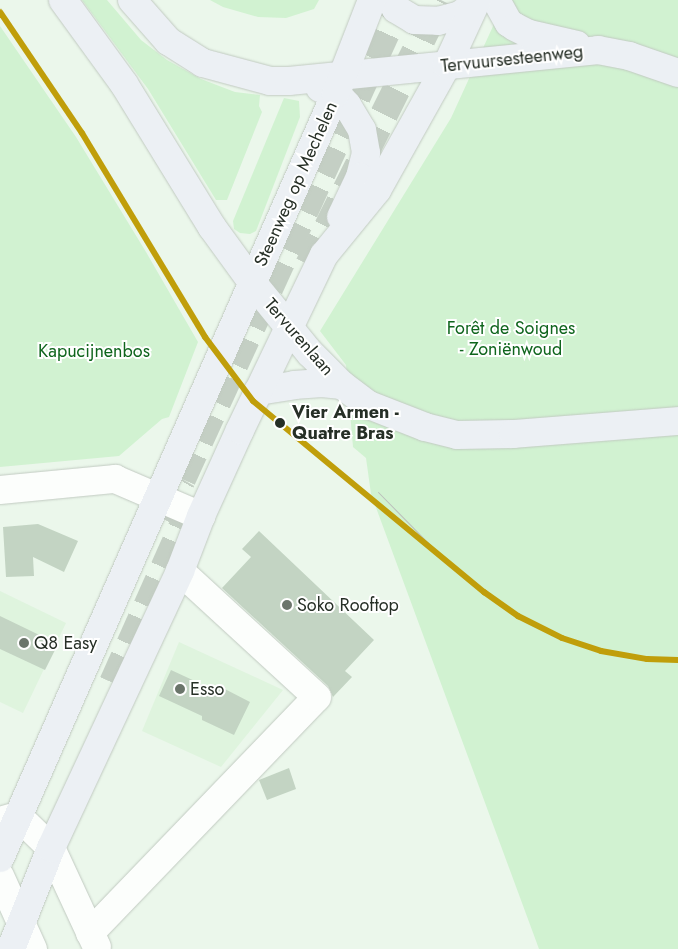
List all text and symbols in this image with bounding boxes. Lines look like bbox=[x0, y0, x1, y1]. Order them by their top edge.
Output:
street label: Tervuursesteenweg bbox=[440, 41, 584, 77]
street label: Steenweg op Mechelen bbox=[250, 98, 342, 270]
street label: Tervurenlaan bbox=[260, 294, 338, 380]
park label: Forêt de Soignes - Zoniënwoud bbox=[447, 318, 575, 360]
park label: Kapucijnenbos bbox=[38, 340, 150, 362]
place label: Vier Armen - Quatre Bras bbox=[292, 402, 399, 444]
marker: Vier Armen - Quatre Bras bbox=[271, 414, 289, 432]
place label: Soko Rooftop bbox=[297, 594, 399, 616]
marker: Soko Rooftop bbox=[281, 599, 293, 611]
place label: Q8 Easy bbox=[34, 632, 97, 654]
marker: Q8 Easy bbox=[18, 637, 30, 649]
place label: Esso bbox=[190, 678, 224, 700]
marker: Esso bbox=[174, 683, 186, 695]

